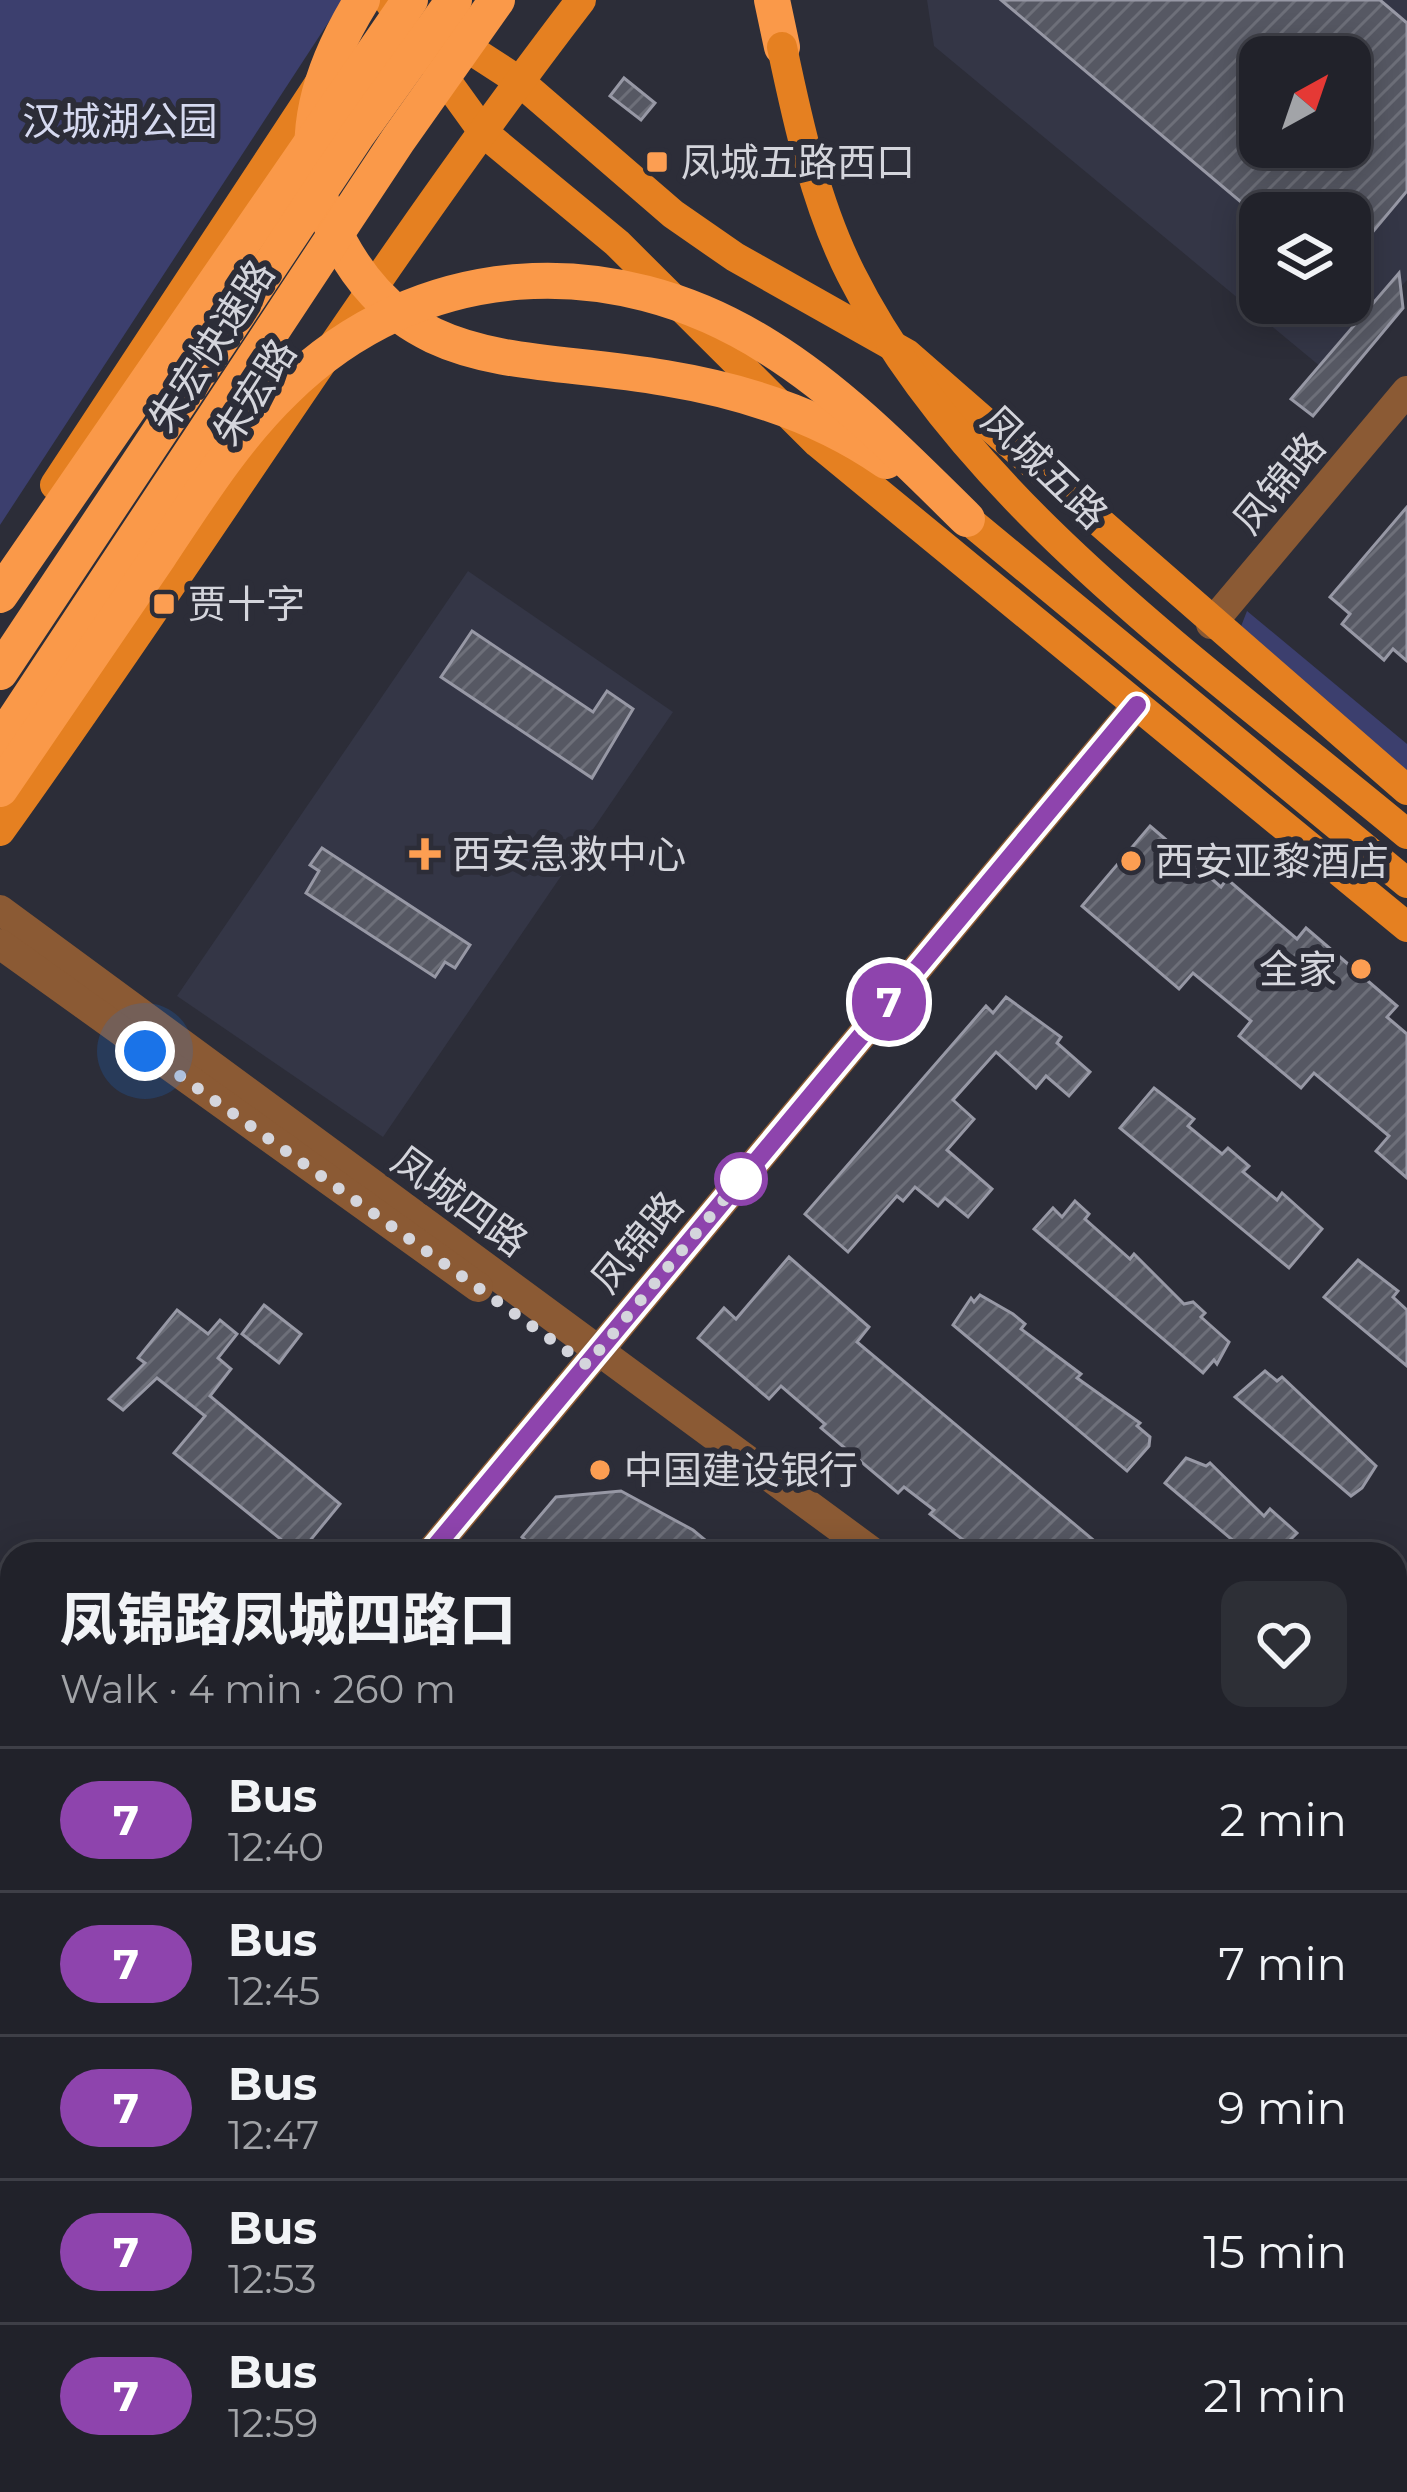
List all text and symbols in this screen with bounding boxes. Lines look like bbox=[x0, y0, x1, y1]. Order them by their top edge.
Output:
north arrow bbox=[1239, 36, 1371, 168]
map controls bbox=[1239, 36, 1371, 324]
park label: 汉城湖公园 bbox=[22, 97, 218, 145]
place label: 凤城五路西口 bbox=[681, 138, 915, 186]
marker: 凤城五路西口 bbox=[644, 149, 670, 175]
button: layers bbox=[1239, 192, 1371, 324]
street label: 朱宏快速路 bbox=[138, 251, 284, 441]
street label: 朱宏路 bbox=[202, 330, 306, 454]
street label: 凤城五路 bbox=[972, 396, 1118, 538]
street label: 凤锦路 bbox=[1223, 423, 1335, 543]
place label: 贾十字 bbox=[188, 580, 305, 628]
marker: 贾十字 bbox=[151, 591, 177, 617]
place label: 西安急救中心 bbox=[452, 830, 686, 878]
place label: 西安亚黎酒店 bbox=[1155, 837, 1389, 885]
marker: 西安急救中心 bbox=[409, 838, 441, 870]
marker: 西安亚黎酒店 bbox=[1118, 848, 1144, 874]
place label: 全家 bbox=[1259, 945, 1337, 993]
marker: 全家 bbox=[1348, 956, 1374, 982]
line badge: 7 bbox=[850, 963, 928, 1041]
text: 7 bbox=[876, 976, 902, 1028]
your location bbox=[115, 1021, 175, 1081]
street label: 凤城四路 bbox=[383, 1136, 537, 1266]
unlabelled marker bbox=[716, 1154, 766, 1204]
street label: 凤锦路 bbox=[581, 1182, 693, 1302]
place label: 中国建设银行 bbox=[624, 1446, 858, 1494]
marker: 中国建设银行 bbox=[587, 1457, 613, 1483]
button: heart bbox=[1221, 1581, 1347, 1707]
text: 凤锦路凤城四路口 bbox=[60, 1585, 516, 1654]
text: Walk · 4 min · 260 m bbox=[60, 1665, 456, 1713]
text: Bus bbox=[228, 1768, 317, 1823]
text: 2 min bbox=[1219, 1792, 1347, 1847]
text: 7 bbox=[113, 1794, 139, 1846]
text: 12:40 bbox=[228, 1823, 324, 1871]
text: Bus bbox=[228, 1912, 317, 1967]
text: 7 min bbox=[1218, 1936, 1347, 1991]
text: 7 bbox=[113, 1938, 139, 1990]
text: 12:45 bbox=[228, 1967, 320, 2015]
text: Bus bbox=[228, 2056, 317, 2111]
text: 9 min bbox=[1218, 2080, 1347, 2135]
text: 7 bbox=[113, 2082, 139, 2134]
text: 12:47 bbox=[228, 2111, 319, 2159]
text: Bus bbox=[228, 2200, 317, 2255]
text: 15 min bbox=[1203, 2224, 1347, 2279]
text: 7 bbox=[113, 2226, 139, 2278]
text: 12:53 bbox=[228, 2255, 316, 2303]
text: Bus bbox=[228, 2344, 317, 2399]
text: 21 min bbox=[1203, 2368, 1347, 2423]
text: 7 bbox=[113, 2370, 139, 2422]
text: 12:59 bbox=[228, 2399, 318, 2447]

